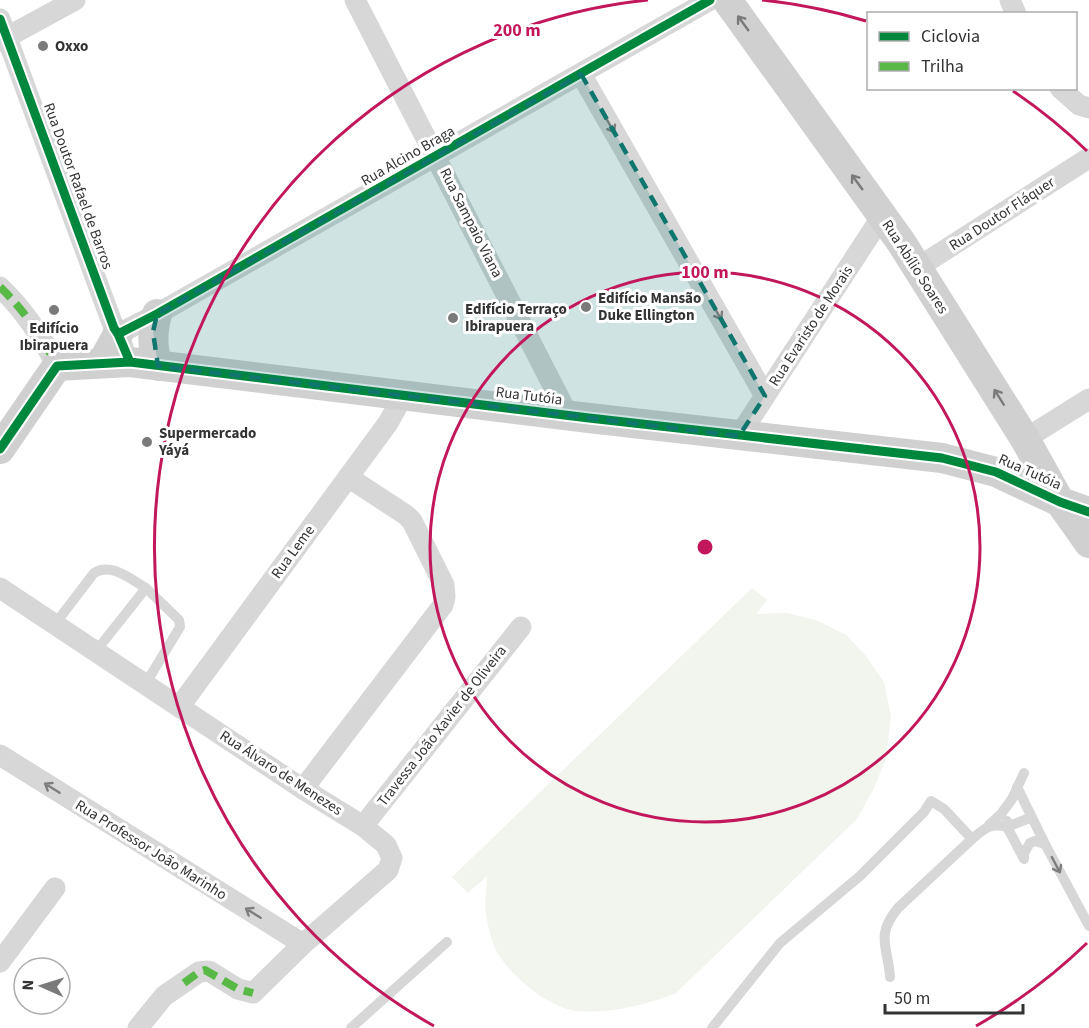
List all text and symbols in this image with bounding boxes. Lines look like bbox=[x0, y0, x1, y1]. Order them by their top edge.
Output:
legend bbox=[867, 12, 1077, 90]
one-way arrow bbox=[737, 16, 749, 32]
text: 200 m bbox=[493, 18, 541, 43]
text: Ciclovia bbox=[921, 24, 980, 49]
place label: Oxxo bbox=[55, 36, 88, 57]
marker: Oxxo bbox=[36, 39, 50, 53]
text: Trilha bbox=[921, 54, 964, 79]
street label: Rua Doutor Rafael de Barros bbox=[38, 100, 118, 272]
one-way arrow bbox=[604, 116, 616, 133]
street label: Rua Alcino Braga bbox=[357, 121, 459, 191]
street label: Rua Sampaio Viana bbox=[434, 165, 508, 281]
street label: Rua Doutor Fláquer bbox=[945, 172, 1059, 256]
one-way arrow bbox=[851, 174, 863, 190]
street label: Rua Abílio Soares bbox=[877, 216, 953, 318]
text: 100 m bbox=[681, 260, 729, 285]
street label: Rua Evaristo de Morais bbox=[764, 261, 858, 391]
place label: Edifício Mansão Duke Ellington bbox=[598, 288, 701, 326]
place label: Edifício Terraço Ibirapuera bbox=[465, 299, 567, 337]
marker: Edifício Mansão Duke Ellington bbox=[579, 300, 593, 314]
marker: Edifício Ibirapuera bbox=[47, 303, 61, 317]
one-way arrow bbox=[711, 303, 723, 320]
marker: Edifício Terraço Ibirapuera bbox=[446, 311, 460, 325]
place label: Edifício Ibirapuera bbox=[19, 318, 89, 356]
street label: Rua Tutóia bbox=[494, 381, 564, 411]
one-way arrow bbox=[993, 389, 1005, 406]
place label: Supermercado Yáyá bbox=[158, 423, 256, 461]
marker: Supermercado Yáyá bbox=[140, 435, 154, 449]
street label: Rua Tutóia bbox=[995, 449, 1065, 495]
street label: Rua Leme bbox=[266, 521, 320, 583]
centre of rings bbox=[695, 537, 715, 557]
street label: Travessa João Xavier de Oliveira bbox=[372, 641, 512, 811]
street label: Rua Álvaro de Menezes bbox=[216, 725, 346, 821]
one-way arrow bbox=[44, 781, 61, 793]
street label: Rua Professor João Marinho bbox=[71, 795, 231, 905]
one-way arrow bbox=[1050, 856, 1062, 873]
one-way arrow bbox=[245, 906, 262, 918]
north arrow bbox=[12, 956, 72, 1016]
scale bar bbox=[885, 977, 1023, 1015]
text: N bbox=[17, 979, 39, 991]
text: 50 m bbox=[894, 986, 930, 1011]

